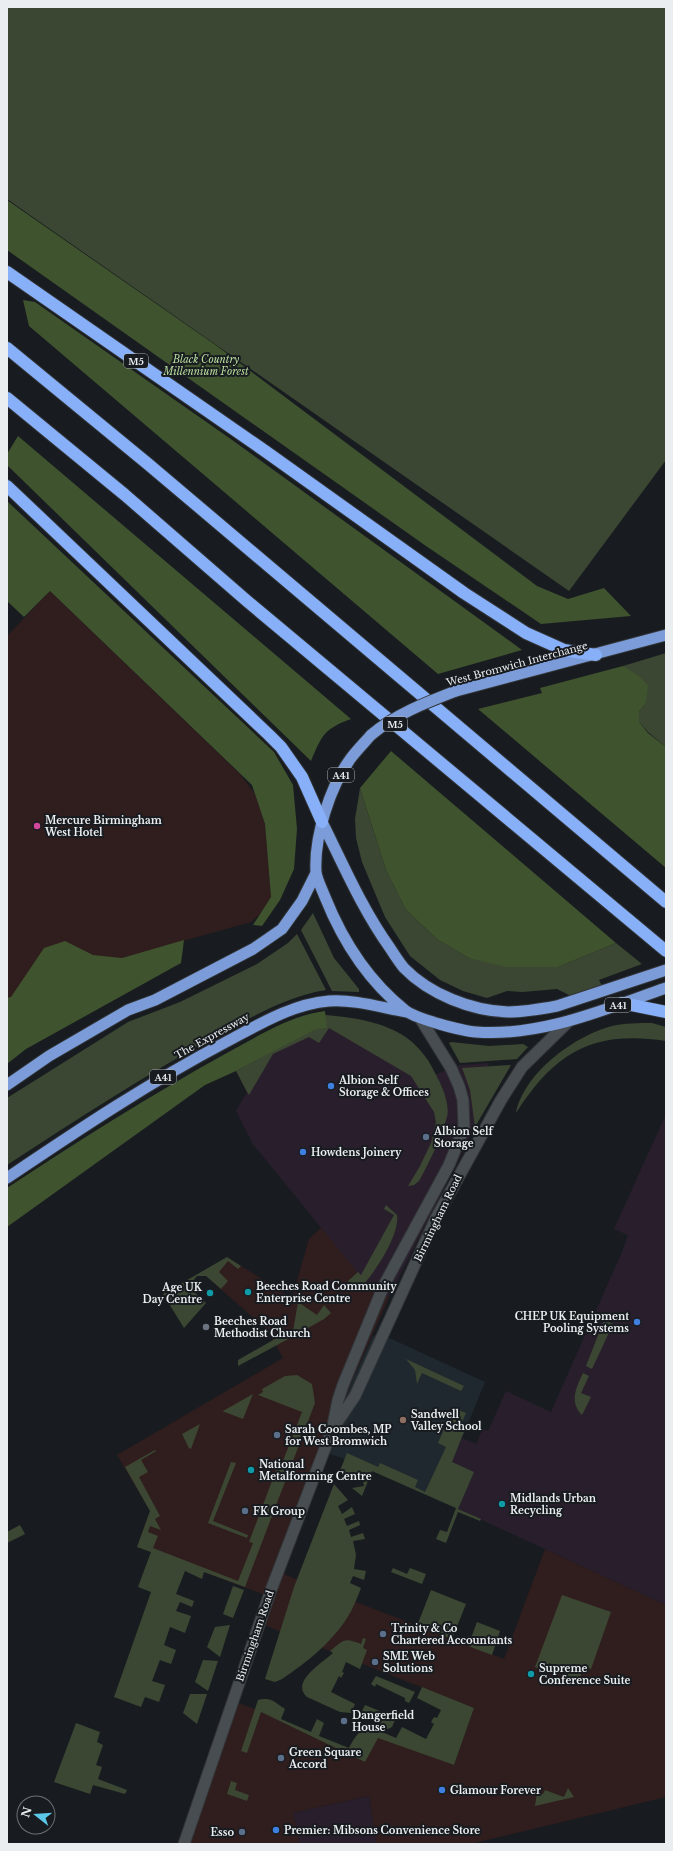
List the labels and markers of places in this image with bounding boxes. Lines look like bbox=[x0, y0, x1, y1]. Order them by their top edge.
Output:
place label: Mercure Birmingham West Hotel bbox=[44, 814, 162, 839]
marker: Mercure Birmingham West Hotel bbox=[32, 821, 42, 831]
place label: Albion Self Storage & Offices bbox=[338, 1074, 429, 1099]
marker: Albion Self Storage & Offices bbox=[326, 1081, 336, 1091]
place label: Albion Self Storage bbox=[433, 1125, 495, 1150]
marker: Albion Self Storage bbox=[421, 1132, 431, 1142]
place label: Howdens Joinery bbox=[311, 1146, 402, 1159]
marker: Howdens Joinery bbox=[298, 1147, 308, 1157]
place label: Beeches Road Community Enterprise Centre bbox=[256, 1280, 397, 1305]
place label: Age UK Day Centre bbox=[143, 1281, 203, 1306]
marker: Beeches Road Community Enterprise Centre bbox=[243, 1287, 253, 1297]
marker: Age UK Day Centre bbox=[205, 1288, 215, 1298]
place label: CHEP UK Equipment Pooling Systems bbox=[515, 1310, 629, 1335]
place label: Beeches Road Methodist Church bbox=[214, 1315, 311, 1340]
marker: CHEP UK Equipment Pooling Systems bbox=[632, 1317, 642, 1327]
marker: Beeches Road Methodist Church bbox=[201, 1322, 211, 1332]
place label: Sandwell Valley School bbox=[410, 1408, 482, 1433]
marker: Sandwell Valley School bbox=[398, 1415, 408, 1425]
place label: Sarah Coombes, MP for West Bromwich bbox=[285, 1423, 392, 1448]
marker: Sarah Coombes, MP for West Bromwich bbox=[272, 1430, 282, 1440]
place label: National Metalforming Centre bbox=[259, 1458, 372, 1483]
marker: National Metalforming Centre bbox=[246, 1465, 256, 1475]
place label: Midlands Urban Recycling bbox=[510, 1492, 597, 1517]
marker: Midlands Urban Recycling bbox=[497, 1499, 507, 1509]
place label: FK Group bbox=[253, 1505, 305, 1518]
marker: FK Group bbox=[240, 1506, 250, 1516]
place label: Trinity & Co Chartered Accountants bbox=[391, 1622, 513, 1647]
marker: Trinity & Co Chartered Accountants bbox=[378, 1629, 388, 1639]
place label: SME Web Solutions bbox=[383, 1650, 435, 1675]
marker: SME Web Solutions bbox=[370, 1657, 380, 1667]
place label: Supreme Conference Suite bbox=[539, 1662, 631, 1687]
marker: Supreme Conference Suite bbox=[526, 1669, 536, 1679]
place label: Dangerfield House bbox=[352, 1709, 414, 1734]
marker: Dangerfield House bbox=[339, 1716, 349, 1726]
place label: Green Square Accord bbox=[288, 1746, 361, 1771]
marker: Green Square Accord bbox=[276, 1753, 286, 1763]
place label: Glamour Forever bbox=[450, 1784, 541, 1797]
marker: Glamour Forever bbox=[437, 1785, 447, 1795]
place label: Premier: Mibsons Convenience Store bbox=[284, 1824, 480, 1837]
marker: Premier: Mibsons Convenience Store bbox=[271, 1825, 281, 1835]
place label: Esso bbox=[210, 1826, 234, 1839]
marker: Esso bbox=[237, 1827, 247, 1837]

